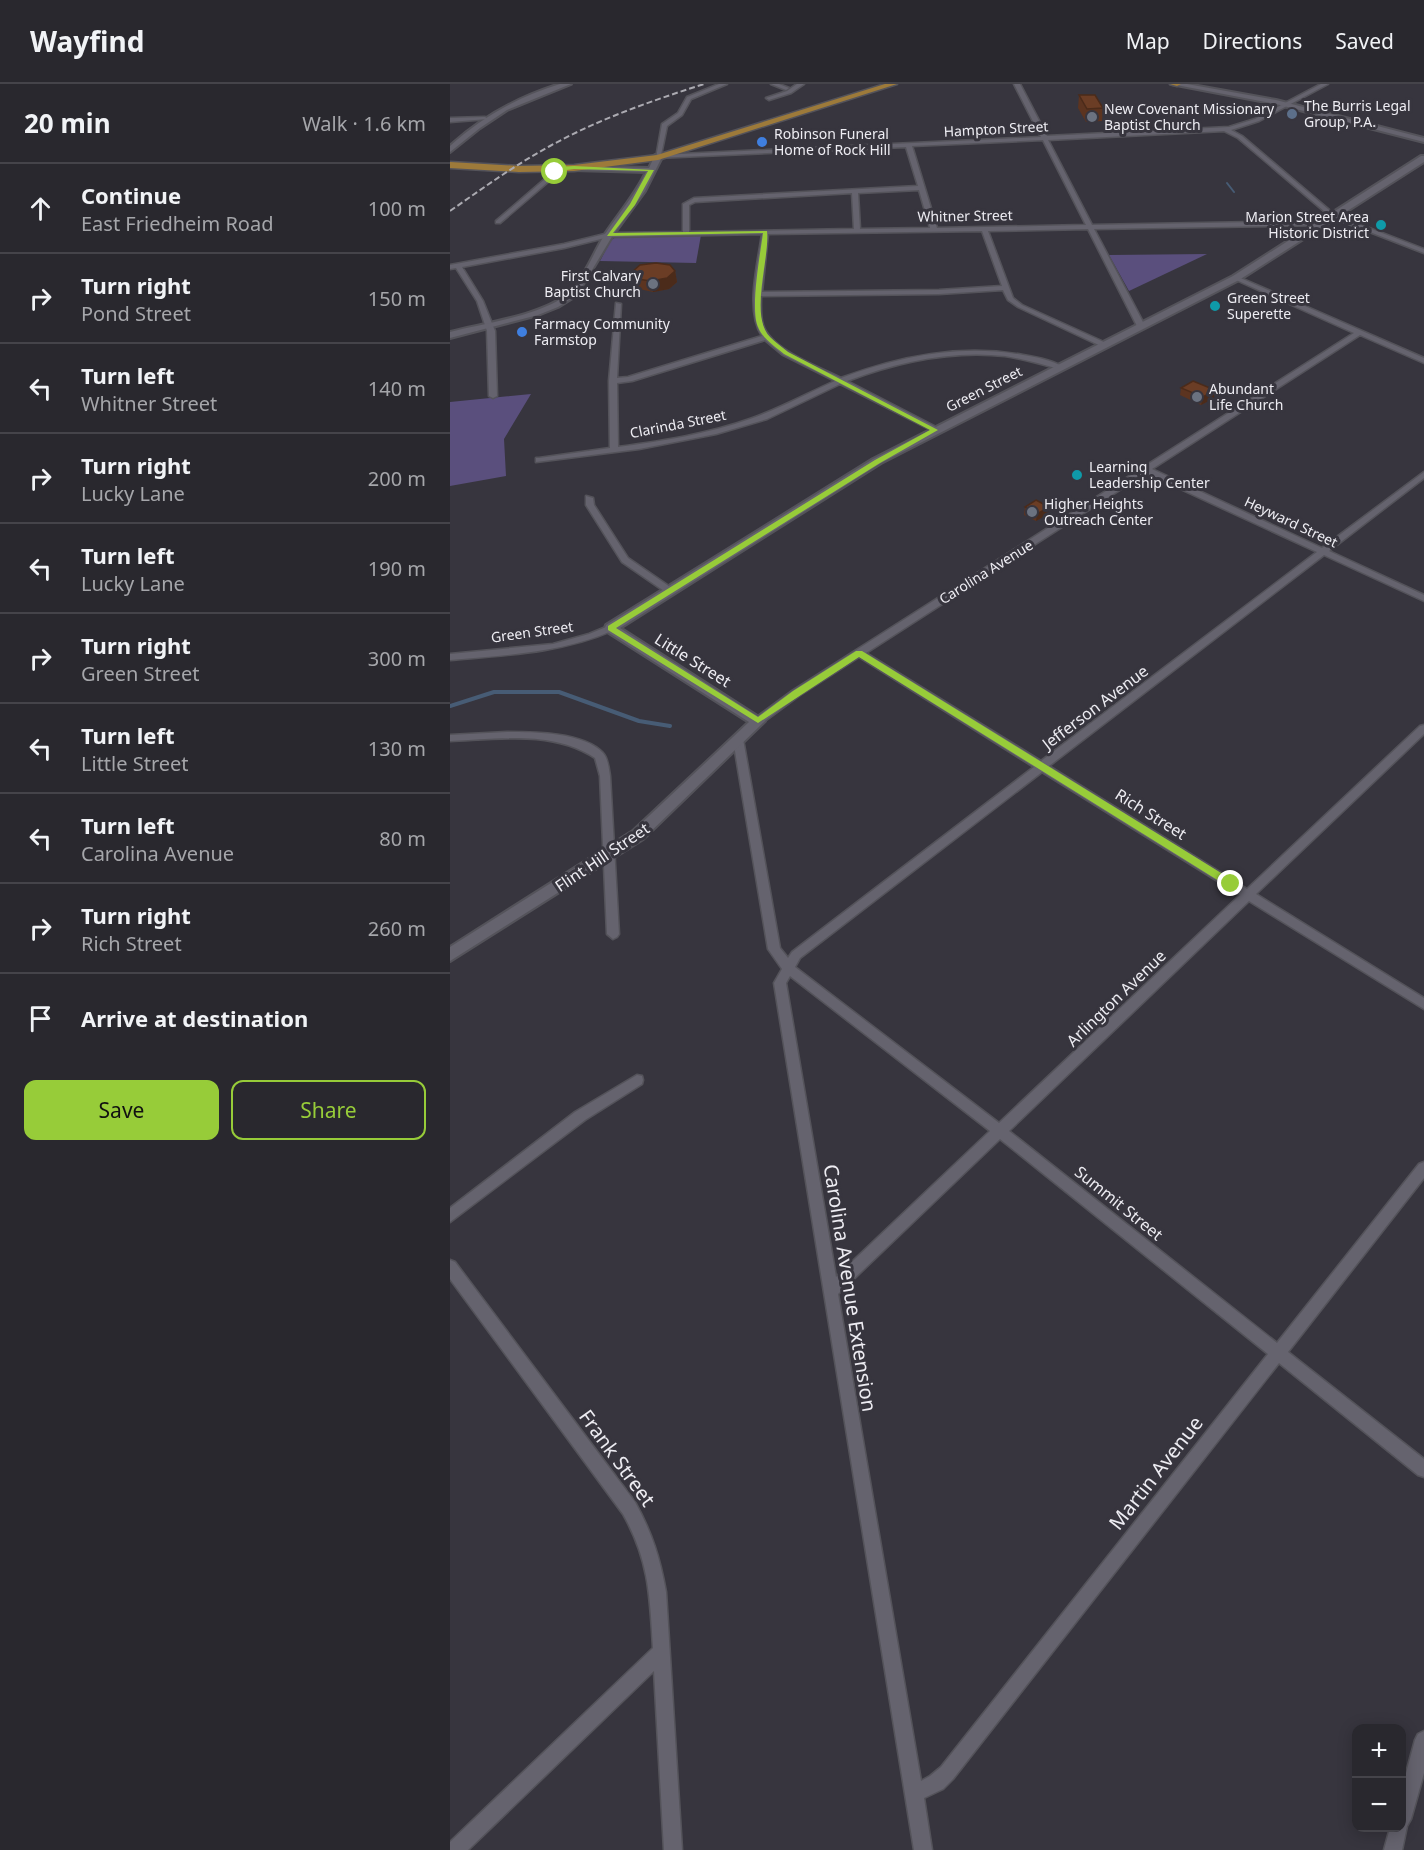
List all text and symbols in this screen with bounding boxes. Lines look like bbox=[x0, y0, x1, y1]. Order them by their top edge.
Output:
text: Wayfind bbox=[30, 22, 144, 60]
text: Map bbox=[1126, 27, 1170, 55]
text: Directions bbox=[1203, 27, 1302, 55]
text: Saved bbox=[1335, 27, 1394, 55]
place label: The Burris Legal Group, P.A. bbox=[1304, 96, 1411, 131]
place label: New Covenant Missionary Baptist Church bbox=[1104, 99, 1275, 134]
text: 20 min bbox=[24, 105, 111, 141]
marker: The Burris Legal Group, P.A. bbox=[1285, 107, 1299, 121]
text: Walk · 1.6 km bbox=[302, 110, 426, 137]
marker: New Covenant Missionary Baptist Church bbox=[1085, 110, 1099, 124]
street label: Hampton Street bbox=[943, 116, 1049, 141]
place label: Robinson Funeral Home of Rock Hill bbox=[774, 124, 891, 159]
marker: Robinson Funeral Home of Rock Hill bbox=[755, 135, 769, 149]
route start bbox=[541, 158, 567, 184]
text: Continue bbox=[81, 180, 181, 210]
icon: ahead bbox=[24, 192, 57, 225]
text: 100 m bbox=[368, 195, 426, 222]
street label: Whitner Street bbox=[917, 205, 1013, 226]
place label: Marion Street Area Historic District bbox=[1245, 207, 1369, 242]
text: East Friedheim Road bbox=[81, 210, 273, 237]
marker: Marion Street Area Historic District bbox=[1374, 218, 1388, 232]
place label: First Calvary Baptist Church bbox=[544, 266, 642, 301]
text: Turn right bbox=[81, 270, 191, 300]
marker: First Calvary Baptist Church bbox=[646, 277, 660, 291]
icon: right bbox=[24, 282, 57, 315]
text: 150 m bbox=[368, 285, 426, 312]
place label: Green Street Superette bbox=[1227, 288, 1310, 323]
marker: Green Street Superette bbox=[1208, 299, 1222, 313]
text: Pond Street bbox=[81, 300, 191, 327]
place label: Farmacy Community Farmstop bbox=[534, 314, 671, 349]
marker: Farmacy Community Farmstop bbox=[515, 325, 529, 339]
text: Turn left bbox=[81, 360, 175, 390]
street label: Green Street bbox=[943, 361, 1025, 416]
icon: left bbox=[24, 372, 57, 405]
text: 140 m bbox=[368, 375, 426, 402]
place label: Abundant Life Church bbox=[1209, 379, 1283, 414]
text: Whitner Street bbox=[81, 390, 217, 417]
marker: Abundant Life Church bbox=[1190, 390, 1204, 404]
street label: Clarinda Street bbox=[628, 405, 728, 442]
text: Turn right bbox=[81, 450, 191, 480]
place label: Learning Leadership Center bbox=[1089, 457, 1210, 492]
icon: right bbox=[24, 462, 57, 495]
text: 200 m bbox=[368, 465, 426, 492]
marker: Learning Leadership Center bbox=[1070, 468, 1084, 482]
text: Lucky Lane bbox=[81, 480, 185, 507]
street label: Heyward Street bbox=[1242, 492, 1341, 551]
place label: Higher Heights Outreach Center bbox=[1044, 494, 1153, 529]
marker: Higher Heights Outreach Center bbox=[1025, 505, 1039, 519]
street label: Carolina Avenue bbox=[935, 535, 1036, 608]
text: Turn left bbox=[81, 540, 175, 570]
icon: left bbox=[24, 552, 57, 585]
text: 190 m bbox=[368, 555, 426, 582]
text: Lucky Lane bbox=[81, 570, 185, 597]
street label: Green Street bbox=[490, 616, 574, 647]
street label: Little Street bbox=[651, 628, 735, 692]
text: Turn right bbox=[81, 630, 191, 660]
icon: right bbox=[24, 642, 57, 675]
text: 300 m bbox=[368, 645, 426, 672]
text: Green Street bbox=[81, 660, 199, 687]
street label: Jefferson Avenue bbox=[1036, 660, 1153, 755]
text: Turn left bbox=[81, 720, 175, 750]
icon: left bbox=[24, 732, 57, 765]
text: 130 m bbox=[368, 735, 426, 762]
text: Little Street bbox=[81, 750, 189, 777]
street label: Rich Street bbox=[1111, 783, 1191, 845]
text: Turn left bbox=[81, 810, 175, 840]
street label: Flint Hill Street bbox=[550, 817, 654, 897]
icon: left bbox=[24, 822, 57, 855]
text: 80 m bbox=[379, 825, 426, 852]
text: Carolina Avenue bbox=[81, 840, 234, 867]
route end bbox=[1217, 870, 1243, 896]
text: Turn right bbox=[81, 900, 191, 930]
icon: right bbox=[24, 912, 57, 945]
text: 260 m bbox=[368, 915, 426, 942]
text: Rich Street bbox=[81, 930, 182, 957]
street label: Arlington Avenue bbox=[1061, 945, 1171, 1051]
icon: arrive bbox=[24, 1002, 57, 1035]
text: Arrive at destination bbox=[81, 1003, 308, 1033]
button: Save bbox=[24, 1080, 219, 1140]
button: Share bbox=[231, 1080, 426, 1140]
street label: Summit Street bbox=[1070, 1161, 1168, 1245]
street label: Carolina Avenue Extension bbox=[818, 1162, 883, 1414]
street label: Frank Street bbox=[573, 1404, 662, 1512]
street label: Martin Avenue bbox=[1103, 1410, 1209, 1535]
map controls bbox=[1352, 1724, 1406, 1832]
button: + bbox=[1352, 1724, 1406, 1778]
button: − bbox=[1352, 1778, 1406, 1832]

